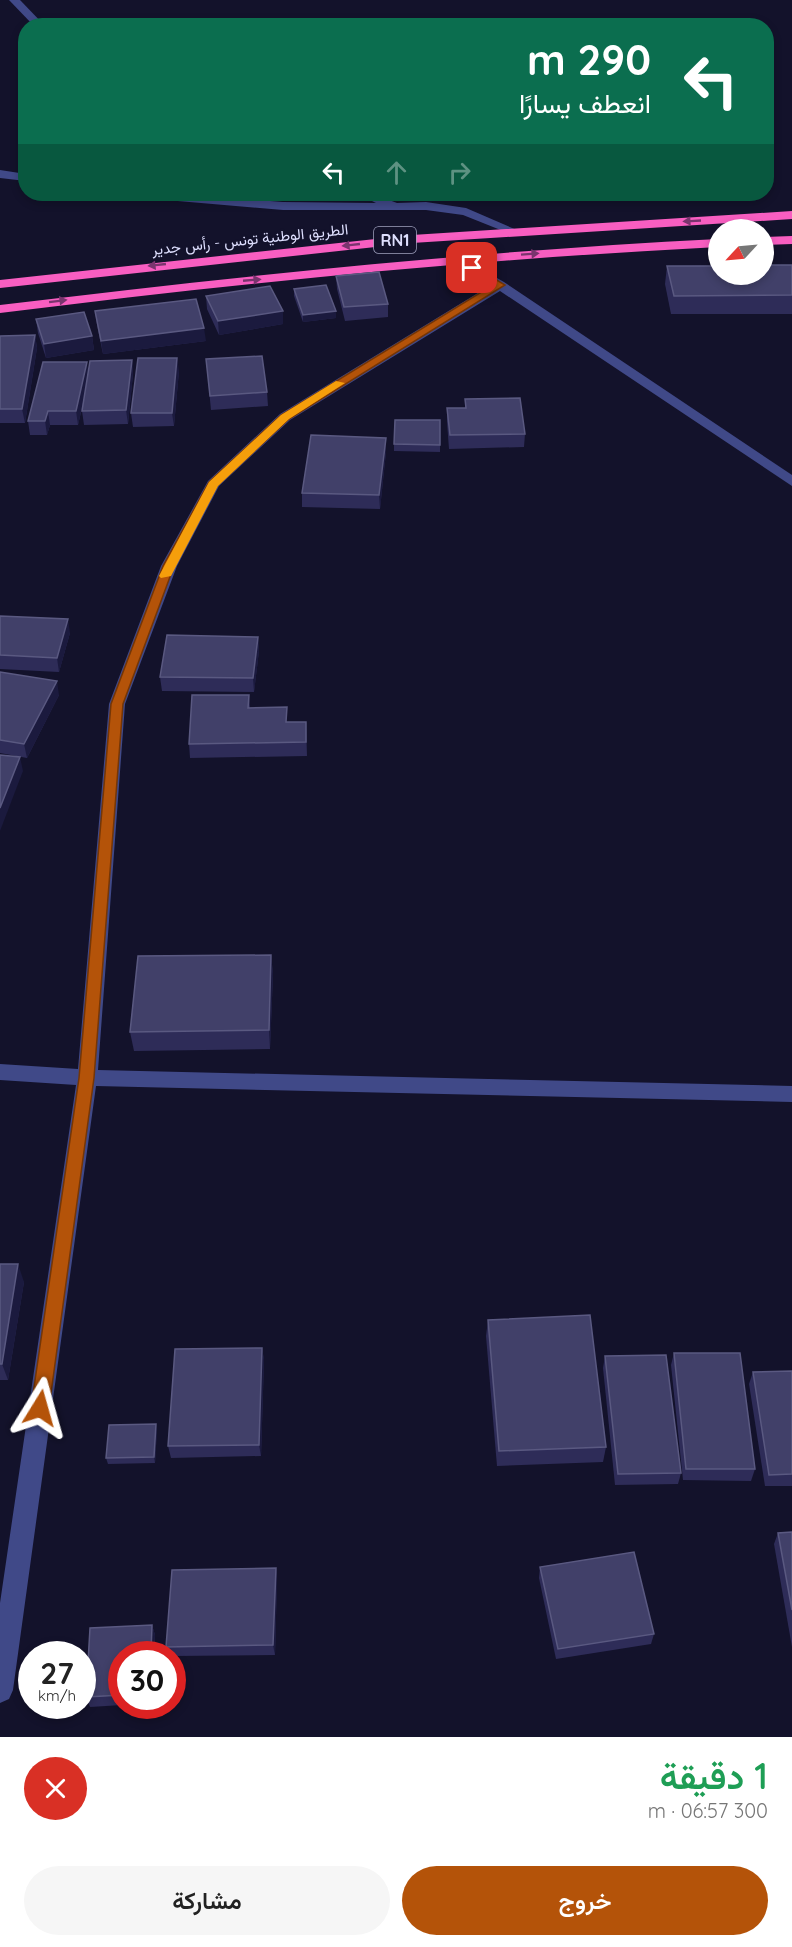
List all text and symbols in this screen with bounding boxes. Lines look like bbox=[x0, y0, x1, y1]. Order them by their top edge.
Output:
text: 290 m bbox=[527, 33, 651, 86]
icon: left bbox=[672, 42, 750, 120]
text: انعطف يسارًا bbox=[519, 86, 651, 120]
icon: left bbox=[317, 156, 350, 189]
icon: ahead bbox=[380, 156, 413, 189]
icon: right bbox=[443, 156, 476, 189]
one-way arrow bbox=[682, 216, 701, 225]
street label: الطريق الوطنية تونس - رأس جدير bbox=[150, 219, 349, 260]
north arrow bbox=[708, 219, 774, 285]
map controls bbox=[708, 219, 774, 285]
road number: RN1 bbox=[374, 227, 416, 253]
one-way arrow bbox=[341, 240, 360, 250]
pin bbox=[446, 242, 497, 293]
one-way arrow bbox=[520, 250, 539, 259]
icon: arrive bbox=[455, 251, 488, 284]
one-way arrow bbox=[147, 260, 166, 270]
one-way arrow bbox=[242, 275, 261, 285]
one-way arrow bbox=[49, 297, 68, 306]
position arrow bbox=[8, 1376, 72, 1440]
speed limit sign: 30 bbox=[108, 1641, 186, 1719]
text: 27 bbox=[40, 1654, 74, 1692]
text: km/h bbox=[38, 1686, 76, 1705]
text: 1 دقيقة bbox=[660, 1753, 768, 1798]
button: close bbox=[24, 1757, 87, 1820]
text: 300 m · 06:57 bbox=[648, 1798, 768, 1823]
button: مشاركة bbox=[24, 1866, 390, 1935]
button: خروج bbox=[402, 1866, 768, 1935]

